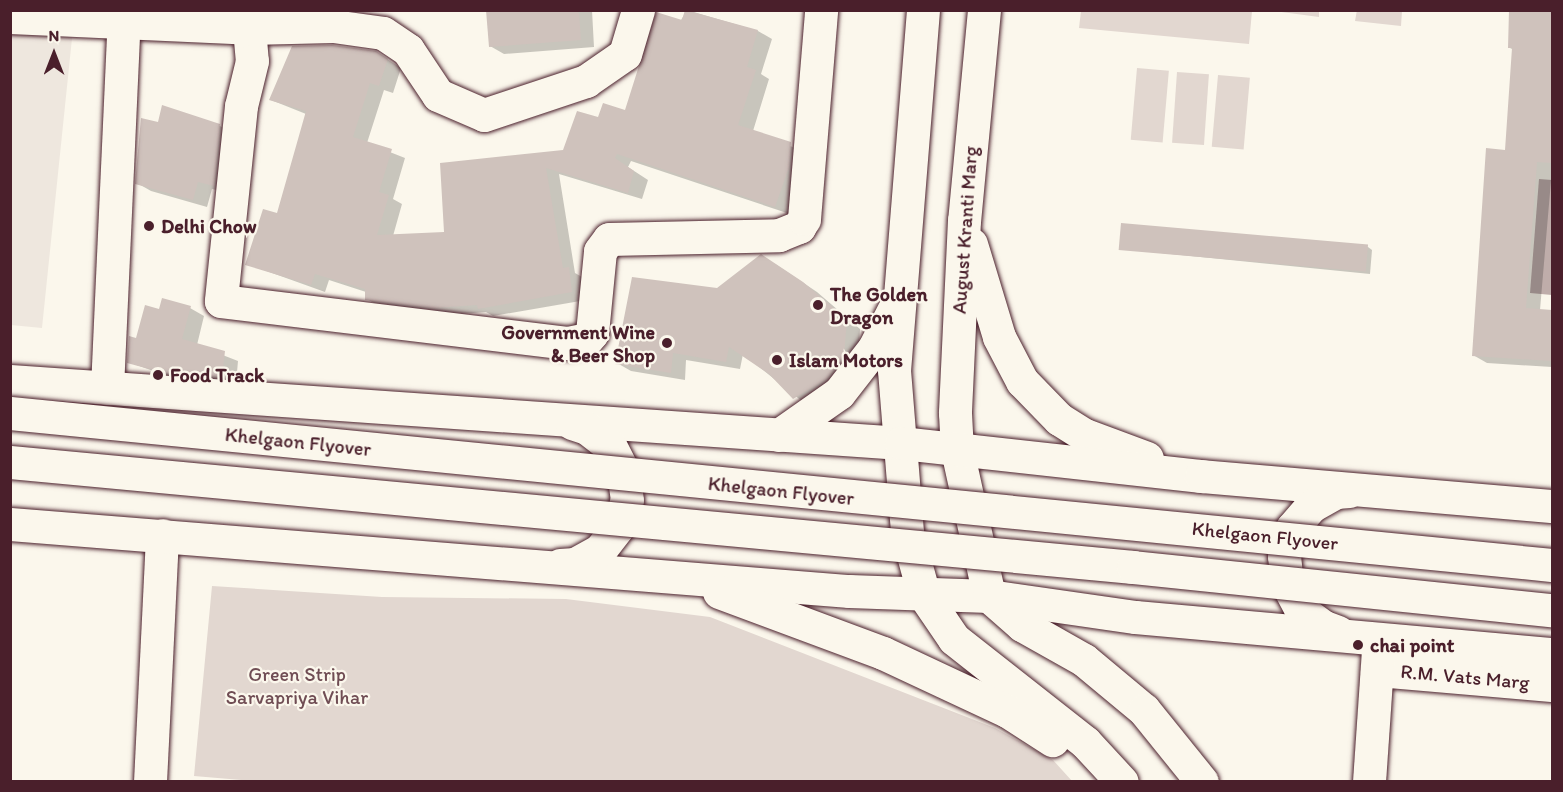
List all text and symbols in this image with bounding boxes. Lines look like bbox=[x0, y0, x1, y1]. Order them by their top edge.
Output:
north arrow bbox=[24, 24, 84, 84]
text: N bbox=[49, 26, 59, 45]
street label: August Kranti Marg bbox=[947, 145, 983, 315]
place label: Delhi Chow bbox=[161, 214, 257, 238]
marker: Delhi Chow bbox=[142, 219, 156, 233]
place label: The Golden Dragon bbox=[830, 282, 927, 329]
marker: The Golden Dragon bbox=[811, 298, 825, 312]
place label: Government Wine & Beer Shop bbox=[501, 320, 655, 367]
marker: Government Wine & Beer Shop bbox=[660, 336, 674, 350]
place label: Islam Motors bbox=[789, 348, 903, 372]
marker: Islam Motors bbox=[770, 353, 784, 367]
place label: Food Track bbox=[170, 363, 263, 387]
marker: Food Track bbox=[151, 368, 165, 382]
street label: Khelgaon Flyover bbox=[224, 422, 372, 462]
street label: Khelgaon Flyover bbox=[707, 471, 855, 511]
street label: Khelgaon Flyover bbox=[1191, 516, 1339, 556]
place label: chai point bbox=[1370, 633, 1454, 657]
marker: chai point bbox=[1351, 638, 1365, 652]
street label: R.M. Vats Marg bbox=[1400, 659, 1530, 695]
park label: Green Strip Sarvapriya Vihar bbox=[226, 663, 368, 710]

